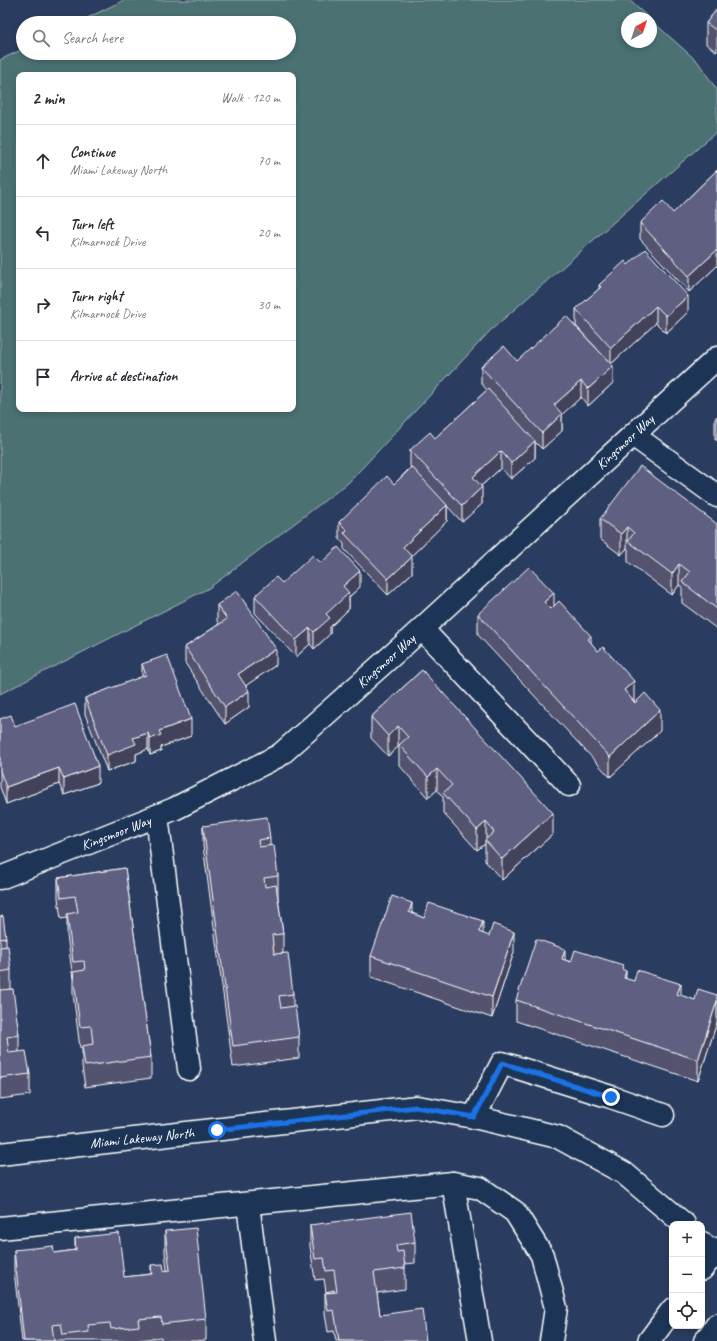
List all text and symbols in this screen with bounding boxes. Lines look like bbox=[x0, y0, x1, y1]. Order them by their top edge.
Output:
north arrow bbox=[621, 12, 657, 48]
search box bbox=[16, 16, 296, 60]
icon: search bbox=[30, 27, 52, 49]
text: Search here bbox=[62, 29, 123, 48]
text: 2 min bbox=[32, 88, 65, 109]
text: Walk · 120 m bbox=[221, 90, 280, 106]
text: Continue bbox=[70, 143, 115, 162]
icon: ahead bbox=[32, 150, 54, 172]
text: 70 m bbox=[258, 153, 280, 169]
text: Miami Lakeway North bbox=[70, 162, 167, 178]
text: Turn left bbox=[70, 215, 113, 234]
icon: left bbox=[32, 222, 54, 244]
text: 20 m bbox=[258, 225, 280, 241]
text: Kilmarnock Drive bbox=[70, 234, 145, 250]
text: Turn right bbox=[70, 287, 123, 306]
icon: right bbox=[32, 294, 54, 316]
text: 30 m bbox=[258, 297, 280, 313]
text: Kilmarnock Drive bbox=[70, 306, 145, 322]
icon: arrive bbox=[32, 366, 54, 388]
text: Arrive at destination bbox=[70, 367, 177, 386]
street label: Kingsmoor Way bbox=[593, 410, 658, 473]
street label: Kingsmoor Way bbox=[353, 629, 420, 692]
street label: Kingsmoor Way bbox=[79, 812, 154, 854]
route end bbox=[602, 1088, 620, 1106]
route start bbox=[208, 1121, 226, 1139]
street label: Miami Lakeway North bbox=[89, 1124, 196, 1152]
map controls bbox=[669, 1221, 705, 1329]
button: + bbox=[669, 1221, 705, 1257]
button: − bbox=[669, 1257, 705, 1293]
button: locate bbox=[669, 1293, 705, 1329]

